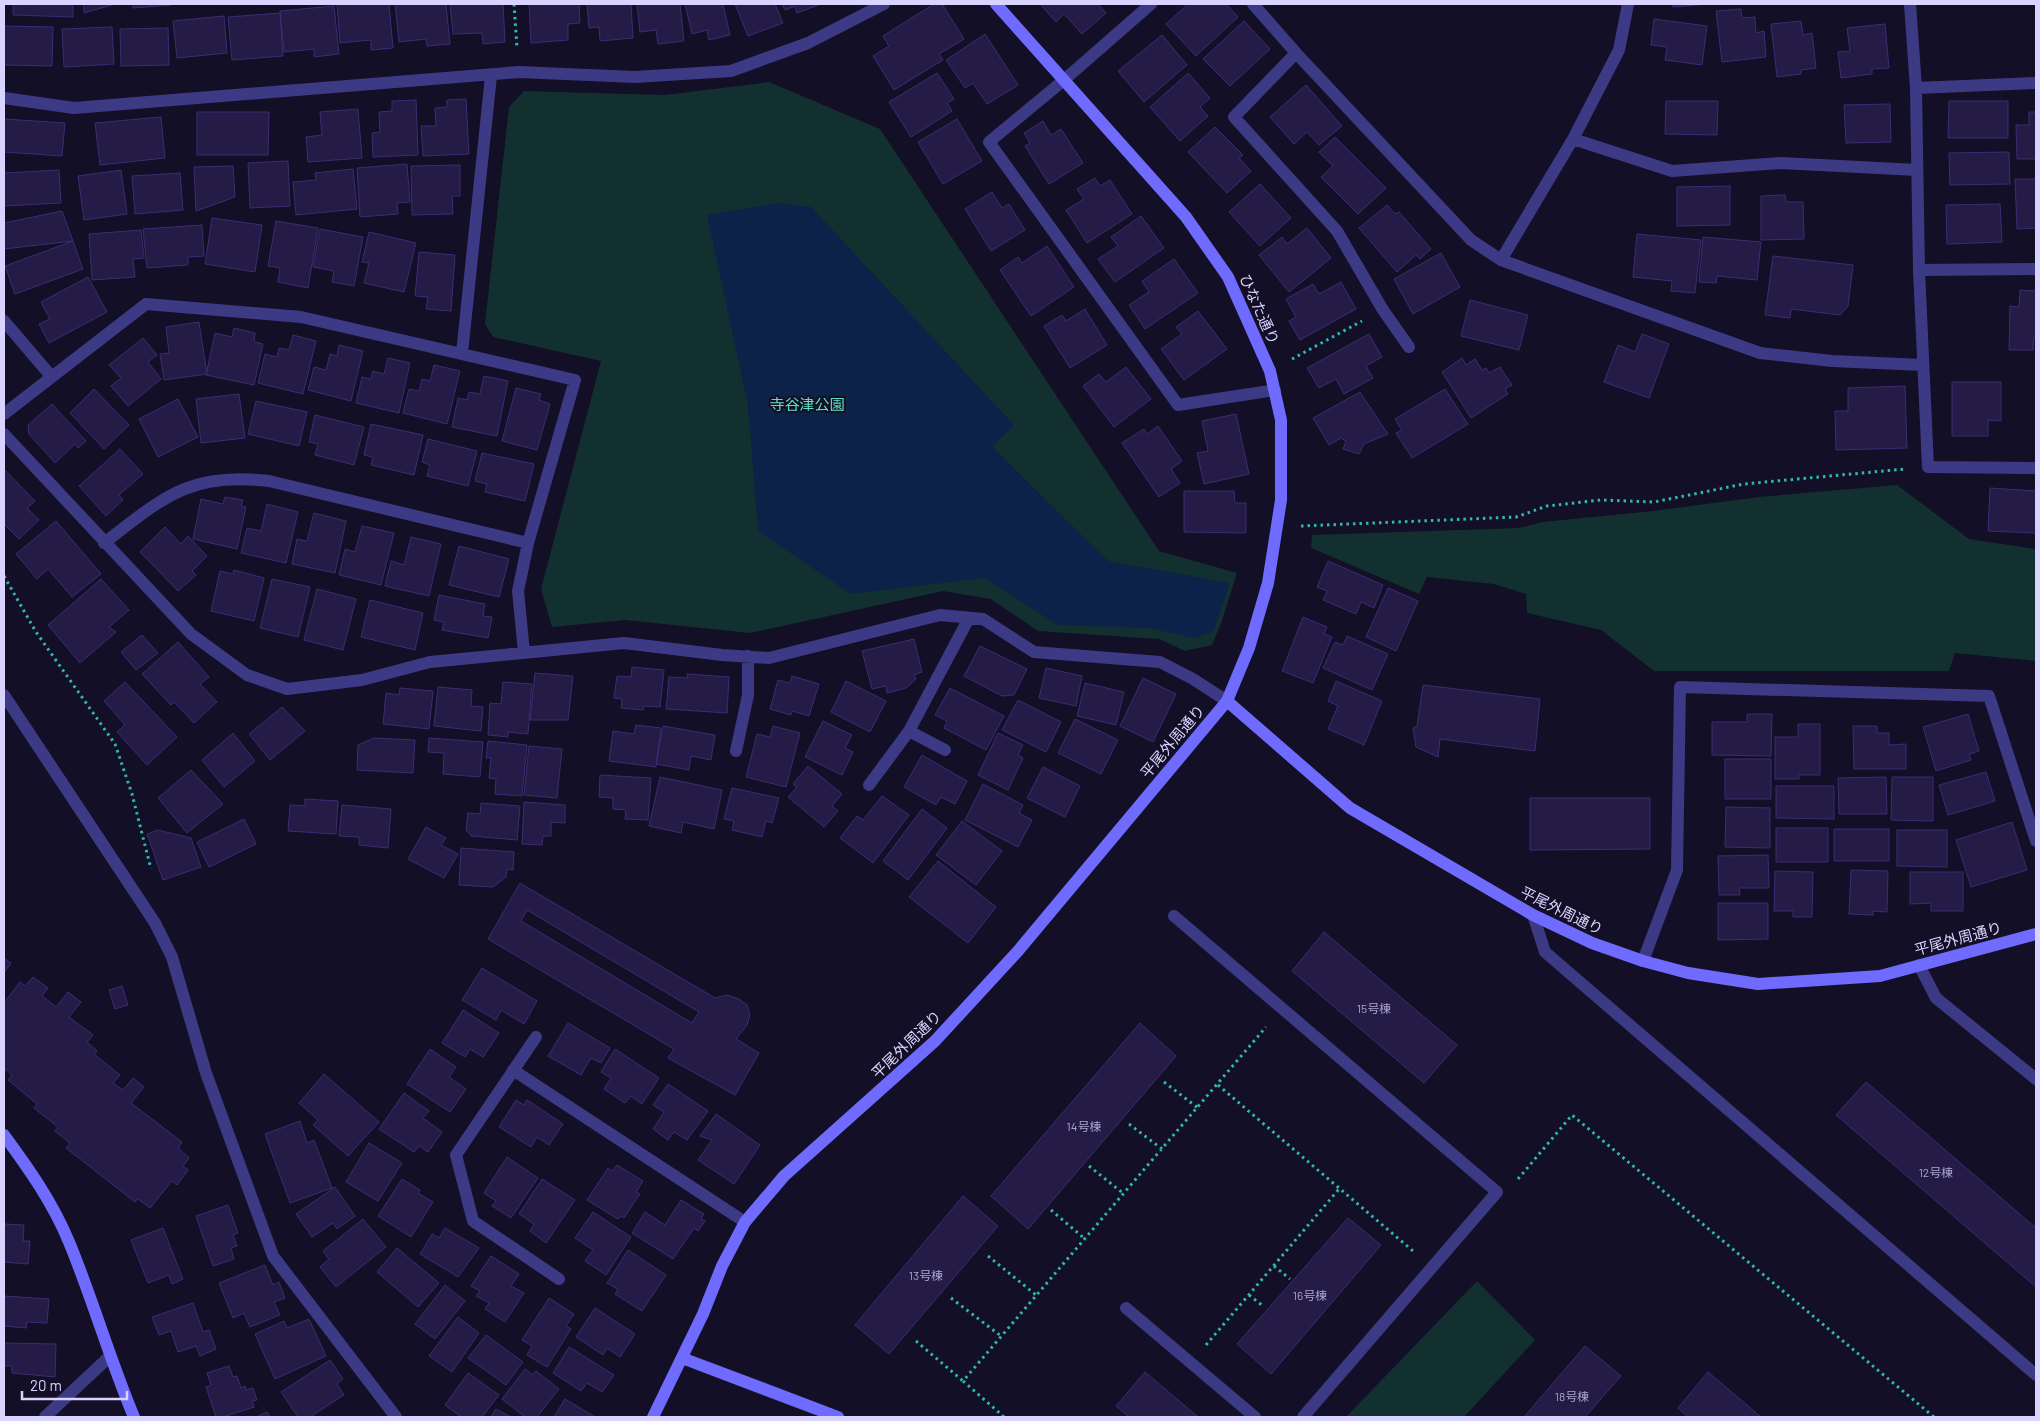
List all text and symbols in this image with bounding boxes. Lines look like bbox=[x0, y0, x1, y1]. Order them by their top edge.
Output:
street label: ひなた通り bbox=[1237, 271, 1283, 347]
park label: 寺谷津公園 bbox=[769, 395, 845, 413]
street label: 平尾外周通り bbox=[1136, 701, 1208, 781]
street label: 平尾外周通り bbox=[1518, 882, 1606, 938]
street label: 平尾外周通り bbox=[1912, 918, 2004, 958]
house number: 15号棟 bbox=[1357, 1001, 1391, 1015]
street label: 平尾外周通り bbox=[867, 1006, 945, 1082]
house number: 14号棟 bbox=[1067, 1119, 1101, 1133]
house number: 12号棟 bbox=[1919, 1165, 1953, 1179]
house number: 13号棟 bbox=[909, 1268, 943, 1282]
house number: 16号棟 bbox=[1293, 1288, 1327, 1302]
scale bar bbox=[22, 1368, 128, 1400]
text: 20 m bbox=[30, 1376, 62, 1394]
house number: 18号棟 bbox=[1555, 1389, 1589, 1403]

